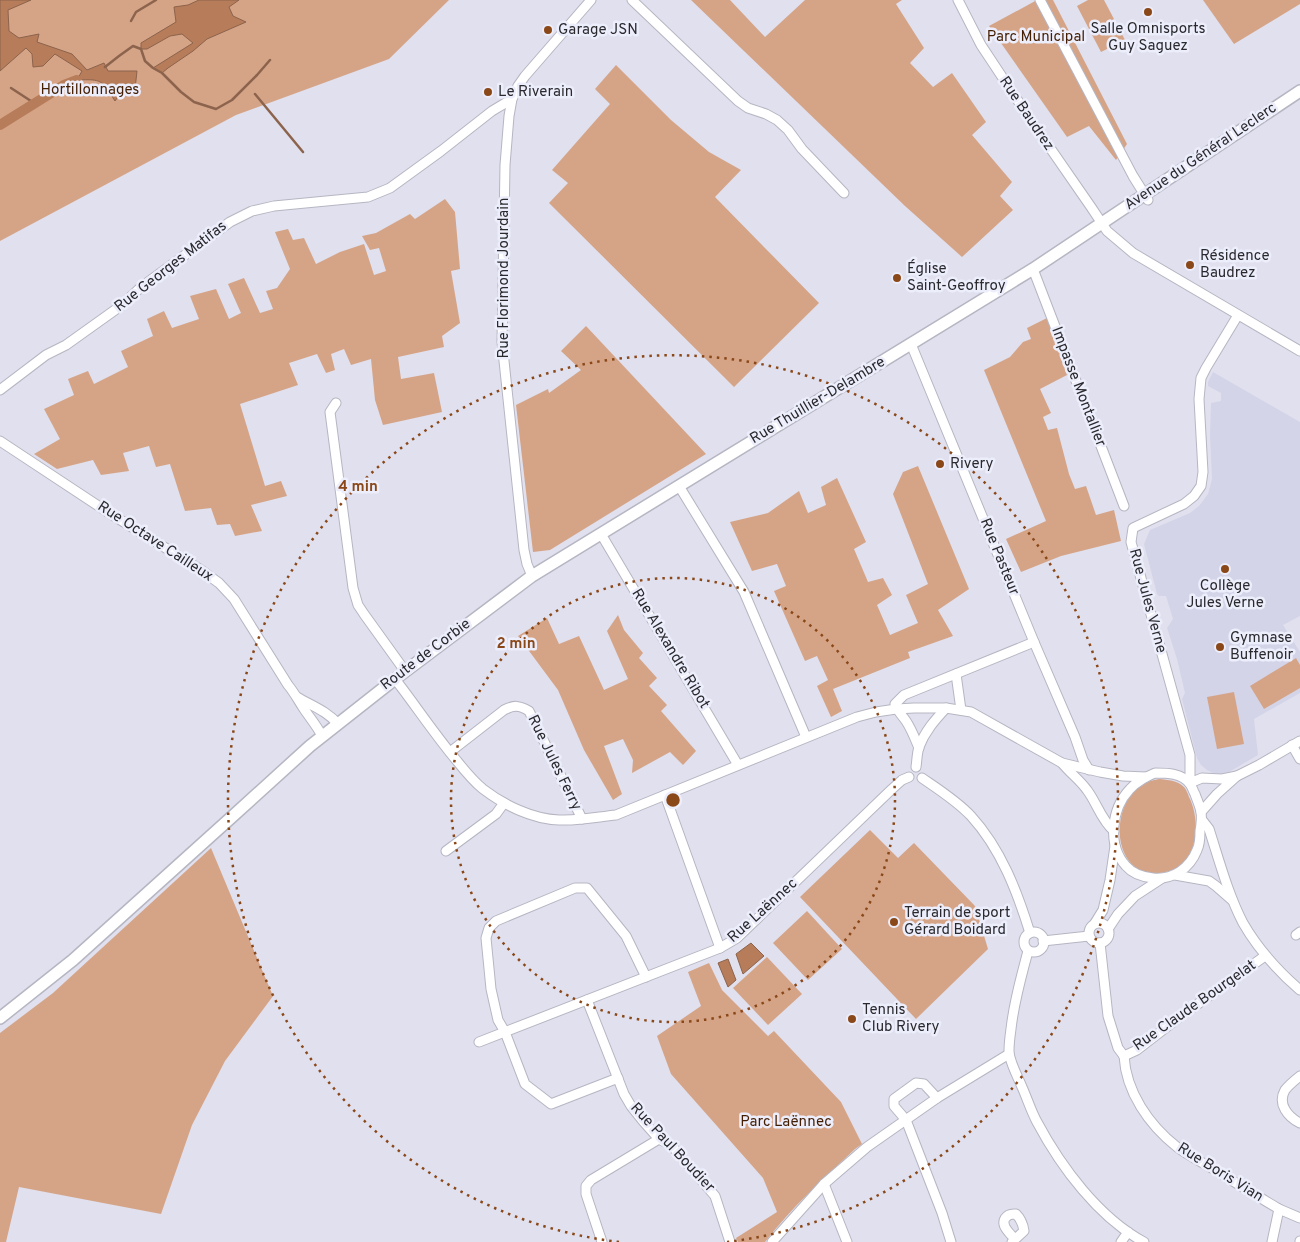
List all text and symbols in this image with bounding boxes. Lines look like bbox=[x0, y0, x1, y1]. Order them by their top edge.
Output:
marker: Salle Omnisports Guy Saguez bbox=[1142, 6, 1154, 18]
place label: Salle Omnisports Guy Saguez bbox=[1090, 20, 1206, 56]
place label: Garage JSN bbox=[558, 21, 638, 40]
marker: Garage JSN bbox=[542, 24, 554, 36]
park label: Parc Municipal bbox=[987, 28, 1085, 47]
street label: Rue Baudrez bbox=[994, 73, 1058, 155]
park label: Hortillonnages bbox=[41, 81, 139, 100]
place label: Le Riverain bbox=[498, 83, 573, 102]
marker: Le Riverain bbox=[482, 86, 494, 98]
street label: Avenue du Général Leclerc bbox=[1121, 99, 1281, 215]
street label: Rue Florimond Jourdain bbox=[495, 198, 514, 358]
street label: Rue Georges Matifas bbox=[111, 217, 231, 317]
place label: Résidence Baudrez bbox=[1200, 247, 1270, 283]
place label: Église Saint-Geoffroy bbox=[907, 259, 1006, 296]
marker: Résidence Baudrez bbox=[1184, 259, 1196, 271]
marker: Église Saint-Geoffroy bbox=[891, 272, 903, 284]
street label: Impasse Montallier bbox=[1046, 324, 1110, 450]
street label: Rue Thuillier-Delambre bbox=[747, 353, 889, 449]
place label: Rivery bbox=[950, 455, 994, 474]
marker: Rivery bbox=[934, 458, 946, 470]
text: 4 min bbox=[338, 478, 378, 497]
street label: Rue Octave Cailleux bbox=[94, 498, 217, 587]
street label: Rue Pasteur bbox=[975, 516, 1023, 599]
street label: Rue Jules Verne bbox=[1124, 547, 1170, 655]
marker: Collège Jules Verne bbox=[1219, 563, 1231, 575]
place label: Collège Jules Verne bbox=[1186, 577, 1264, 613]
street label: Rue Alexandre Ribot bbox=[627, 585, 713, 713]
street label: Route de Corbie bbox=[377, 615, 475, 695]
place label: Gymnase Buffenoir bbox=[1230, 629, 1293, 665]
text: 2 min bbox=[496, 635, 536, 654]
marker: Gymnase Buffenoir bbox=[1214, 641, 1226, 653]
street label: Rue Jules Ferry bbox=[523, 712, 585, 814]
centre of rings bbox=[664, 791, 682, 809]
street label: Rue Laënnec bbox=[724, 875, 802, 947]
place label: Terrain de sport Gérard Boidard bbox=[904, 904, 1010, 940]
marker: Terrain de sport Gérard Boidard bbox=[888, 916, 900, 928]
street label: Rue Claude Bourgelat bbox=[1130, 956, 1260, 1056]
place label: Tennis Club Rivery bbox=[862, 1001, 940, 1037]
marker: Tennis Club Rivery bbox=[846, 1013, 858, 1025]
street label: Rue Paul Boudier bbox=[626, 1099, 718, 1197]
park label: Parc Laënnec bbox=[740, 1113, 832, 1132]
street label: Rue Boris Vian bbox=[1174, 1139, 1266, 1207]

